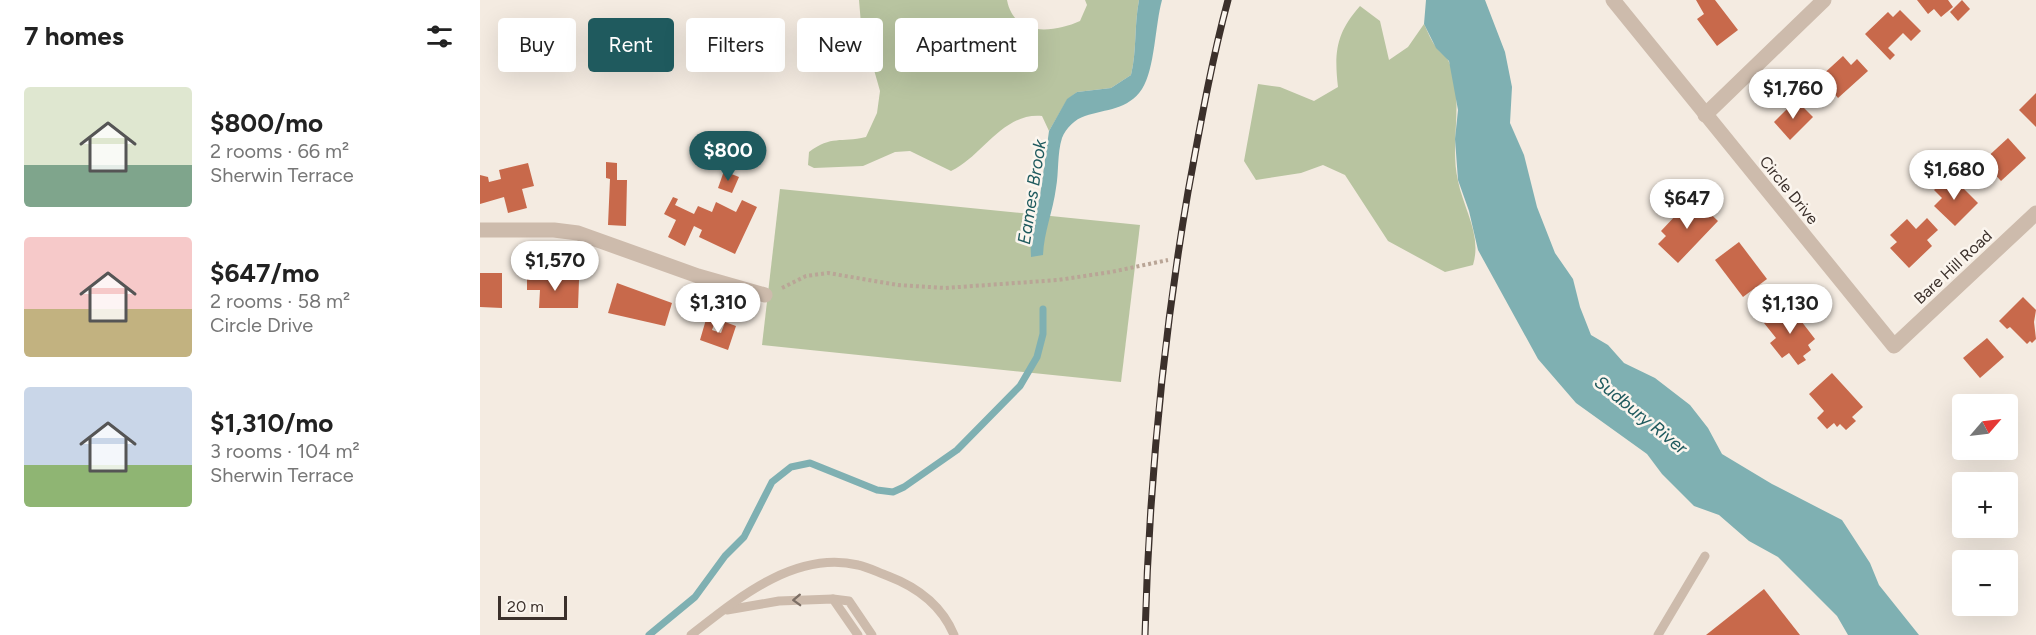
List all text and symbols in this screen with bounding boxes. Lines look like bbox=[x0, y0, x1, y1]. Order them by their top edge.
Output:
chip: Buy bbox=[498, 18, 576, 72]
chip: Rent bbox=[588, 18, 674, 72]
chip: Filters bbox=[686, 18, 785, 72]
chip: New bbox=[797, 18, 883, 72]
chip: Apartment bbox=[895, 18, 1038, 72]
text: 7 homes bbox=[24, 20, 124, 52]
icon: filters bbox=[423, 20, 456, 53]
pin: $1,760 bbox=[1744, 69, 1842, 120]
text: $1,760 bbox=[1763, 76, 1823, 100]
text: $800/mo bbox=[210, 107, 323, 139]
icon: home bbox=[72, 111, 144, 183]
pin: $800 bbox=[692, 131, 764, 182]
water label: Eames Brook bbox=[1013, 137, 1051, 246]
text: $800 bbox=[703, 138, 753, 162]
text: 2 rooms · 66 m² bbox=[210, 139, 349, 163]
pin: $1,680 bbox=[1905, 150, 2003, 201]
street label: Circle Drive bbox=[1756, 152, 1823, 228]
text: $1,680 bbox=[1923, 157, 1985, 181]
text: Sherwin Terrace bbox=[210, 163, 354, 187]
pin: $647 bbox=[1651, 179, 1723, 230]
text: $647 bbox=[1664, 186, 1710, 210]
street label: Bare Hill Road bbox=[1910, 226, 1996, 308]
pin: $1,570 bbox=[506, 241, 604, 292]
text: $1,570 bbox=[525, 248, 585, 272]
text: $647/mo bbox=[210, 257, 319, 289]
icon: home bbox=[72, 261, 144, 333]
pin: $1,310 bbox=[669, 283, 767, 334]
pin: $1,130 bbox=[1741, 284, 1839, 335]
text: 2 rooms · 58 m² bbox=[210, 289, 350, 313]
text: $1,310 bbox=[689, 290, 747, 314]
text: $1,130 bbox=[1761, 291, 1819, 315]
text: Circle Drive bbox=[210, 313, 313, 337]
water label: Sudbury River bbox=[1590, 371, 1692, 460]
north arrow bbox=[1952, 394, 2018, 460]
map controls bbox=[1952, 394, 2018, 616]
text: $1,310/mo bbox=[210, 407, 333, 439]
icon: home bbox=[72, 411, 144, 483]
text: 3 rooms · 104 m² bbox=[210, 439, 360, 463]
text: Sherwin Terrace bbox=[210, 463, 354, 487]
button: + bbox=[1952, 472, 2018, 538]
button: − bbox=[1952, 550, 2018, 616]
scale bar bbox=[498, 593, 567, 620]
one-way arrow bbox=[792, 594, 801, 606]
text: 20 m bbox=[507, 597, 544, 616]

